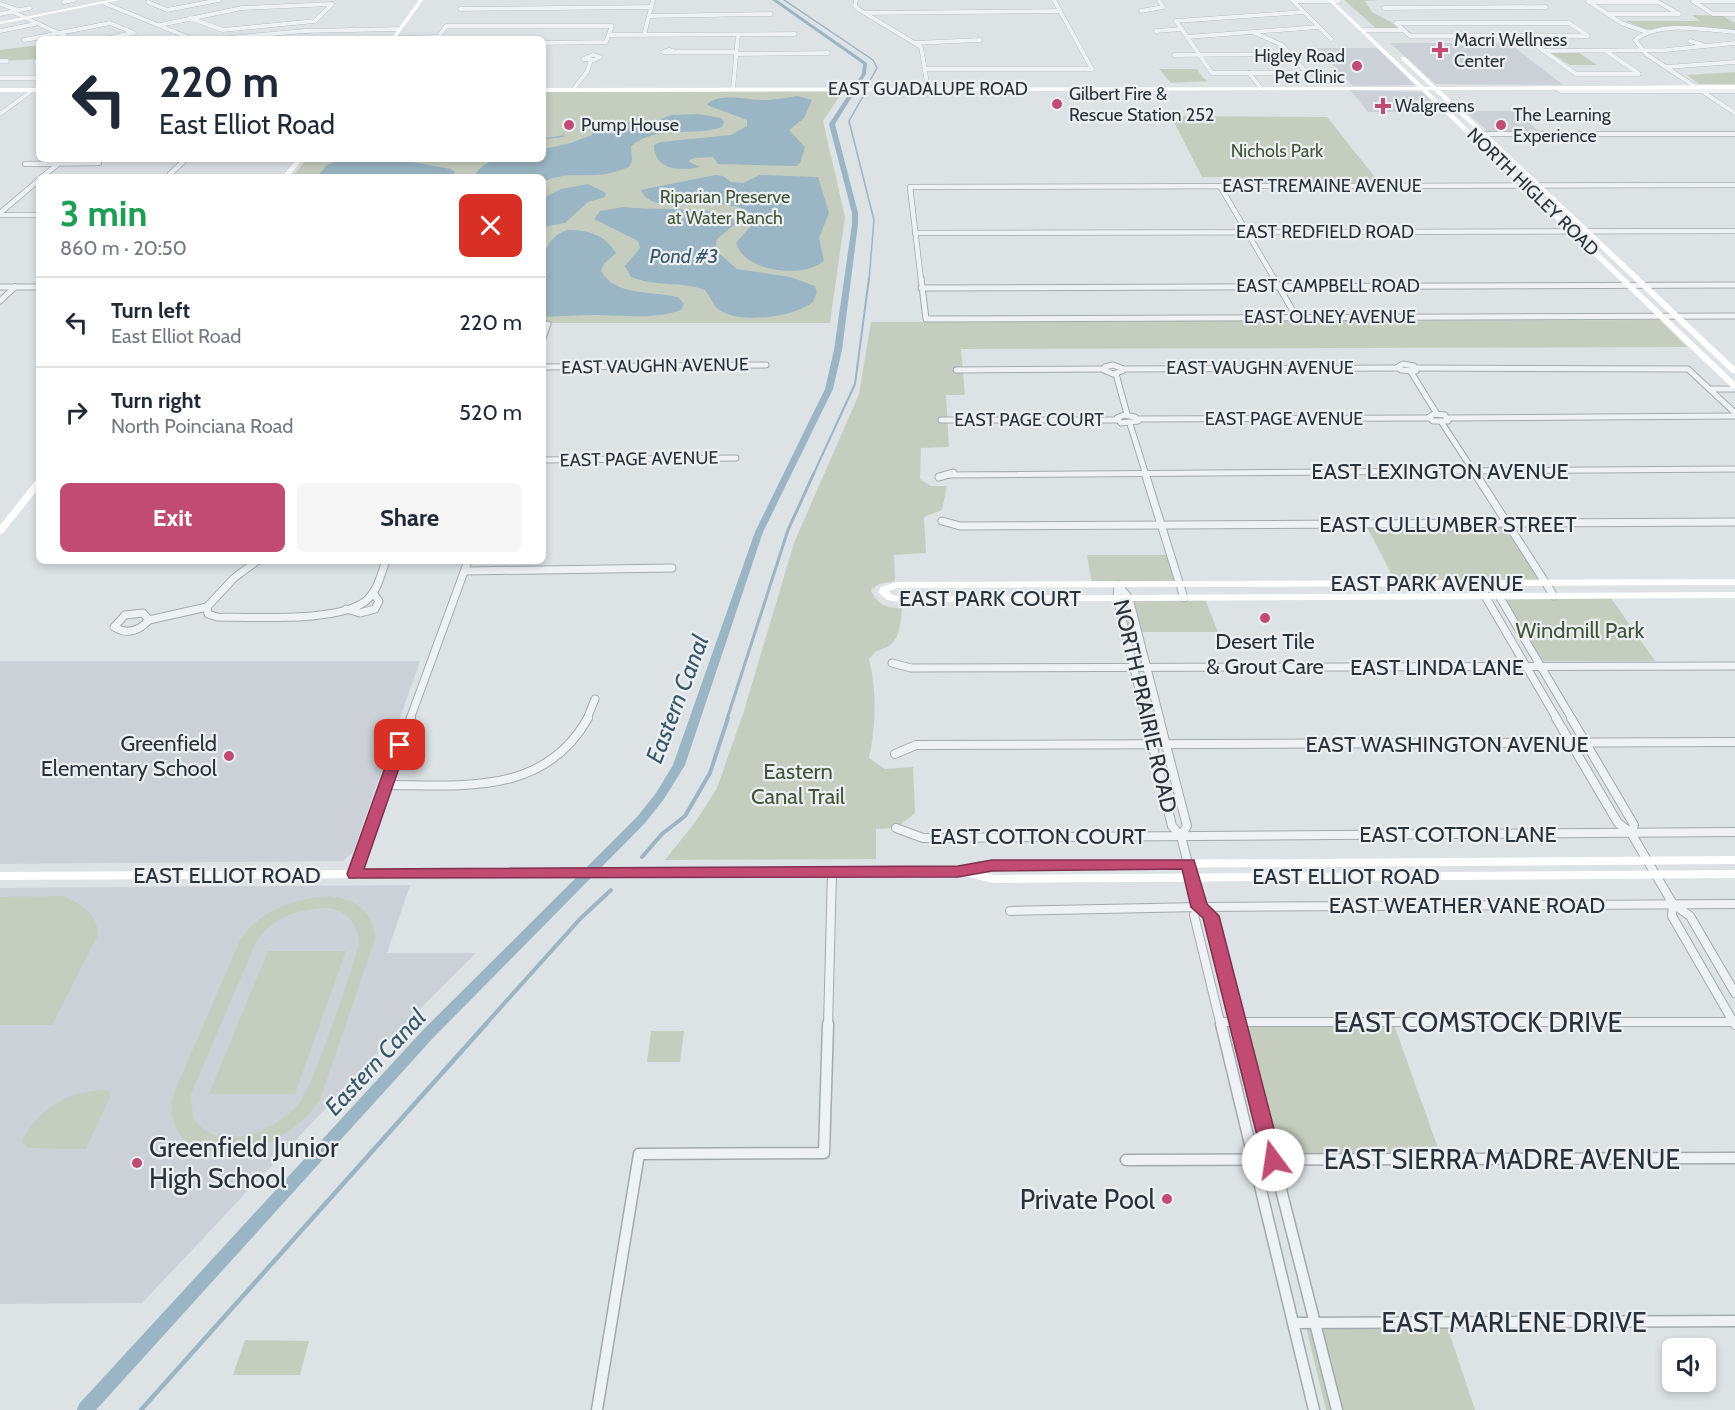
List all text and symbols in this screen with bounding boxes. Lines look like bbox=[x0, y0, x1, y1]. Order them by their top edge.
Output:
place label: Macri Wellness Center bbox=[1454, 29, 1567, 72]
marker: Macri Wellness Center bbox=[1431, 41, 1449, 59]
place label: Higley Road Pet Clinic bbox=[1254, 45, 1345, 88]
text: 220 m bbox=[159, 56, 279, 108]
marker: Higley Road Pet Clinic bbox=[1350, 59, 1364, 73]
icon: left bbox=[60, 60, 138, 138]
street label: EAST GUADALUPE ROAD bbox=[828, 78, 1028, 100]
place label: Gilbert Fire & Rescue Station 252 bbox=[1069, 83, 1214, 126]
place label: Walgreens bbox=[1395, 95, 1475, 117]
marker: Gilbert Fire & Rescue Station 252 bbox=[1050, 97, 1064, 111]
marker: Walgreens bbox=[1376, 99, 1390, 113]
place label: The Learning Experience bbox=[1513, 104, 1612, 147]
text: East Elliot Road bbox=[159, 108, 335, 141]
place label: Pump House bbox=[581, 114, 679, 136]
marker: Pump House bbox=[562, 118, 576, 132]
marker: The Learning Experience bbox=[1494, 118, 1508, 132]
street label: NORTH HIGLEY ROAD bbox=[1462, 123, 1604, 261]
park label: Nichols Park bbox=[1231, 140, 1324, 162]
street label: EAST TREMAINE AVENUE bbox=[1222, 175, 1422, 197]
park label: Riparian Preserve at Water Ranch bbox=[660, 186, 790, 229]
text: 3 min bbox=[60, 191, 147, 235]
button: close bbox=[459, 194, 522, 257]
street label: EAST REDFIELD ROAD bbox=[1236, 221, 1414, 243]
text: 860 m · 20:50 bbox=[60, 236, 187, 260]
water label: Pond #3 bbox=[650, 244, 718, 268]
street label: EAST CAMPBELL ROAD bbox=[1236, 275, 1420, 297]
text: Turn left bbox=[111, 297, 190, 324]
icon: left bbox=[60, 306, 93, 339]
street label: EAST OLNEY AVENUE bbox=[1244, 306, 1416, 328]
text: 220 m bbox=[459, 309, 522, 336]
text: East Elliot Road bbox=[111, 324, 241, 348]
street label: EAST VAUGHN AVENUE bbox=[561, 353, 749, 379]
street label: EAST VAUGHN AVENUE bbox=[1166, 357, 1354, 379]
text: Turn right bbox=[111, 387, 201, 414]
icon: right bbox=[60, 396, 93, 429]
text: 520 m bbox=[459, 399, 522, 426]
street label: EAST PAGE AVENUE bbox=[1205, 408, 1363, 430]
street label: EAST PAGE COURT bbox=[954, 409, 1104, 431]
text: North Poinciana Road bbox=[111, 414, 293, 438]
street label: EAST PAGE AVENUE bbox=[559, 447, 719, 471]
street label: EAST LEXINGTON AVENUE bbox=[1311, 458, 1569, 485]
button: Exit bbox=[60, 483, 285, 552]
button: Share bbox=[297, 483, 522, 552]
street label: EAST CULLUMBER STREET bbox=[1319, 511, 1577, 538]
street label: EAST PARK AVENUE bbox=[1331, 570, 1523, 597]
street label: EAST PARK COURT bbox=[899, 585, 1081, 612]
street label: NORTH PRAIRIE ROAD bbox=[1107, 597, 1183, 815]
marker: Desert Tile & Grout Care bbox=[1258, 611, 1272, 625]
park label: Windmill Park bbox=[1516, 617, 1645, 644]
place label: Desert Tile & Grout Care bbox=[1206, 628, 1324, 680]
water label: Eastern Canal bbox=[639, 630, 715, 767]
street label: EAST LINDA LANE bbox=[1350, 654, 1524, 681]
pin bbox=[374, 719, 425, 770]
icon: arrive bbox=[383, 728, 416, 761]
place label: Greenfield Elementary School bbox=[41, 730, 218, 782]
street label: EAST WASHINGTON AVENUE bbox=[1305, 731, 1589, 758]
marker: Greenfield Elementary School bbox=[222, 749, 236, 763]
park label: Eastern Canal Trail bbox=[751, 758, 846, 810]
street label: EAST COTTON LANE bbox=[1359, 821, 1557, 848]
street label: EAST COTTON COURT bbox=[930, 823, 1146, 850]
street label: EAST ELLIOT ROAD bbox=[133, 862, 321, 889]
street label: EAST ELLIOT ROAD bbox=[1252, 863, 1440, 890]
street label: EAST WEATHER VANE ROAD bbox=[1329, 892, 1605, 919]
water label: Eastern Canal bbox=[318, 1003, 432, 1121]
street label: EAST COMSTOCK DRIVE bbox=[1333, 1006, 1623, 1039]
position arrow bbox=[1241, 1128, 1305, 1192]
place label: Greenfield Junior High School bbox=[149, 1131, 339, 1195]
street label: EAST SIERRA MADRE AVENUE bbox=[1324, 1143, 1680, 1176]
marker: Greenfield Junior High School bbox=[130, 1156, 144, 1170]
place label: Private Pool bbox=[1020, 1183, 1156, 1216]
marker: Private Pool bbox=[1160, 1192, 1174, 1206]
street label: EAST MARLENE DRIVE bbox=[1381, 1306, 1647, 1339]
map controls bbox=[1662, 1338, 1716, 1392]
button: sound bbox=[1662, 1338, 1716, 1392]

